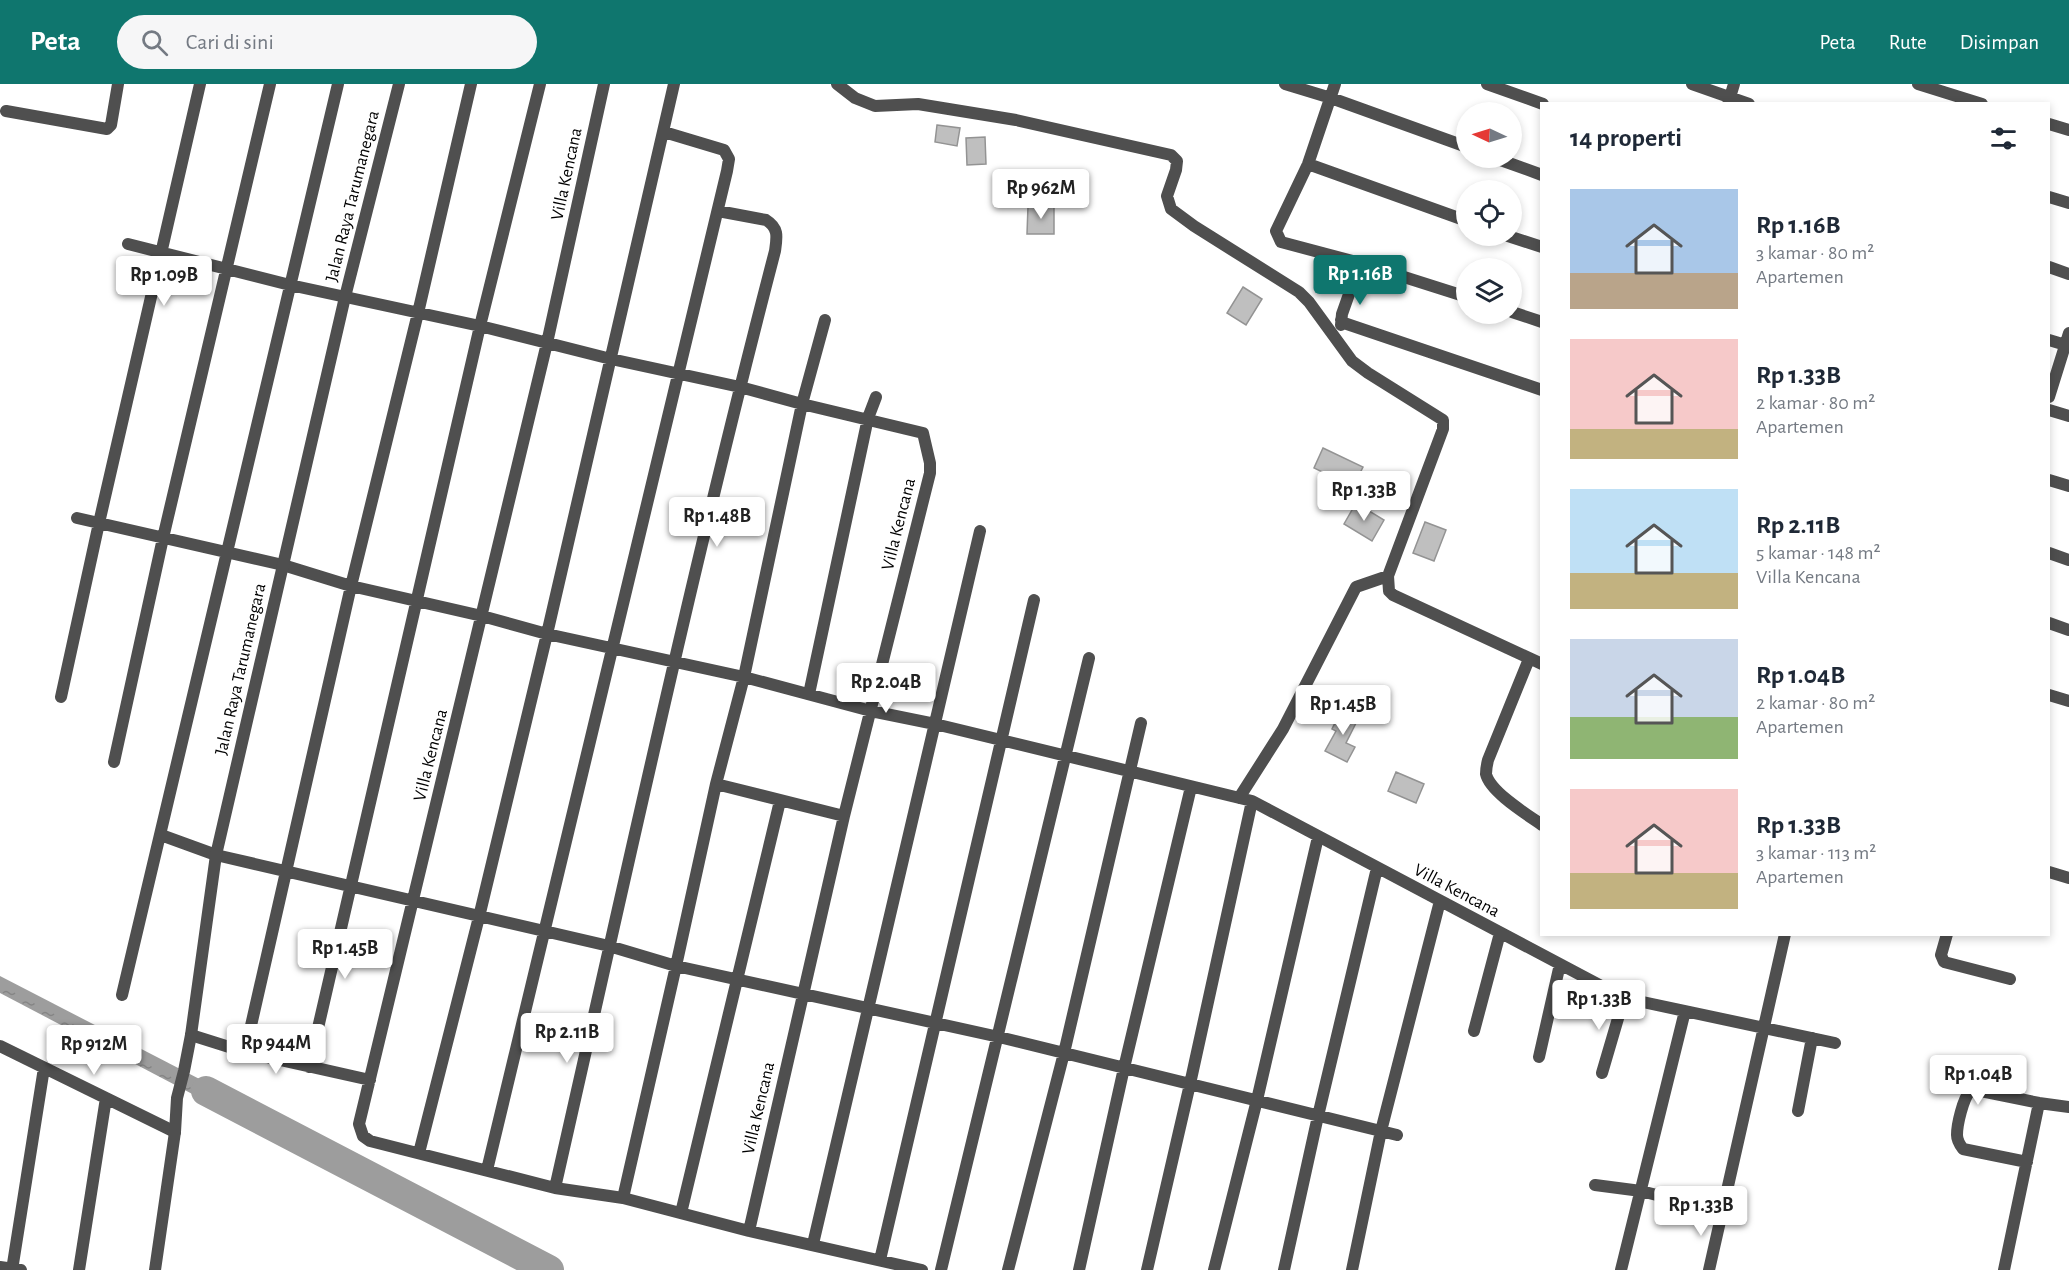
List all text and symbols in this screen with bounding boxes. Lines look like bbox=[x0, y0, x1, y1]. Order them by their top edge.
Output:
search box bbox=[117, 15, 537, 69]
icon: search bbox=[138, 26, 171, 59]
text: Peta bbox=[30, 28, 81, 56]
text: Cari di sini bbox=[186, 31, 274, 53]
text: Peta bbox=[1820, 32, 1856, 53]
text: Rute bbox=[1889, 32, 1927, 53]
text: Disimpan bbox=[1960, 32, 2039, 53]
north arrow bbox=[1456, 102, 1522, 168]
map controls bbox=[1456, 102, 1522, 324]
street label: Jalan Raya Tarumanegara bbox=[323, 109, 383, 284]
icon: filters bbox=[1987, 122, 2020, 155]
text: 14 properti bbox=[1570, 125, 1682, 151]
street label: Villa Kencana bbox=[548, 126, 586, 222]
pin: Rp 962M bbox=[986, 169, 1096, 220]
text: Rp 962M bbox=[1006, 178, 1076, 198]
button: locate bbox=[1456, 180, 1522, 246]
text: Rp 1.16B bbox=[1756, 212, 1841, 238]
icon: home bbox=[1618, 213, 1690, 285]
text: 3 kamar · 80 m² bbox=[1756, 243, 1874, 263]
pin: Rp 1.16B bbox=[1298, 255, 1422, 306]
pin: Rp 1.09B bbox=[102, 256, 226, 307]
button: layers bbox=[1456, 258, 1522, 324]
text: Rp 1.16B bbox=[1328, 264, 1393, 284]
text: Rp 1.09B bbox=[130, 265, 198, 285]
text: Apartemen bbox=[1756, 267, 1844, 287]
text: Rp 1.33B bbox=[1756, 362, 1841, 388]
icon: home bbox=[1618, 363, 1690, 435]
text: 2 kamar · 80 m² bbox=[1756, 393, 1875, 413]
text: Apartemen bbox=[1756, 417, 1844, 437]
pin: Rp 1.33B bbox=[1302, 471, 1426, 522]
street label: Villa Kencana bbox=[879, 476, 919, 572]
text: Rp 1.33B bbox=[1331, 480, 1397, 500]
pin: Rp 1.48B bbox=[655, 497, 779, 548]
text: Rp 1.48B bbox=[683, 506, 751, 526]
text: Rp 2.11B bbox=[1756, 512, 1840, 538]
icon: home bbox=[1618, 513, 1690, 585]
text: 5 kamar · 148 m² bbox=[1756, 543, 1880, 563]
text: Villa Kencana bbox=[1756, 567, 1861, 587]
street label: Jalan Raya Tarumanegara bbox=[212, 581, 270, 757]
text: Rp 1.04B bbox=[1756, 662, 1845, 688]
pin: Rp 2.04B bbox=[824, 663, 948, 714]
icon: home bbox=[1618, 663, 1690, 735]
text: Rp 2.04B bbox=[851, 672, 921, 692]
pin: Rp 1.45B bbox=[1281, 685, 1405, 736]
text: 2 kamar · 80 m² bbox=[1756, 693, 1875, 713]
text: Rp 1.45B bbox=[1310, 694, 1376, 714]
street label: Villa Kencana bbox=[411, 707, 451, 803]
text: Apartemen bbox=[1756, 717, 1844, 737]
text: Rp 1.33B bbox=[1756, 812, 1841, 838]
icon: home bbox=[1618, 813, 1690, 885]
text: 3 kamar · 113 m² bbox=[1756, 843, 1876, 863]
street label: Villa Kencana bbox=[1411, 861, 1502, 921]
text: Apartemen bbox=[1756, 867, 1844, 887]
pin: Rp 1.45B bbox=[283, 929, 407, 980]
text: Rp 1.45B bbox=[312, 938, 378, 958]
pin: Rp 1.33B bbox=[1537, 980, 1661, 1031]
text: Rp 1.33B bbox=[1566, 989, 1632, 1009]
pin: Rp 2.11B bbox=[505, 1013, 629, 1064]
text: Rp 2.11B bbox=[535, 1022, 599, 1042]
pin: Rp 944M bbox=[221, 1024, 331, 1075]
pin: Rp 912M bbox=[39, 1025, 149, 1076]
text: Rp 944M bbox=[241, 1033, 311, 1053]
text: Rp 912M bbox=[61, 1034, 128, 1054]
pin: Rp 1.04B bbox=[1916, 1055, 2040, 1106]
street label: Villa Kencana bbox=[740, 1060, 778, 1156]
text: Rp 1.04B bbox=[1944, 1064, 2012, 1084]
pin: Rp 1.33B bbox=[1639, 1186, 1763, 1237]
text: Rp 1.33B bbox=[1668, 1195, 1734, 1215]

